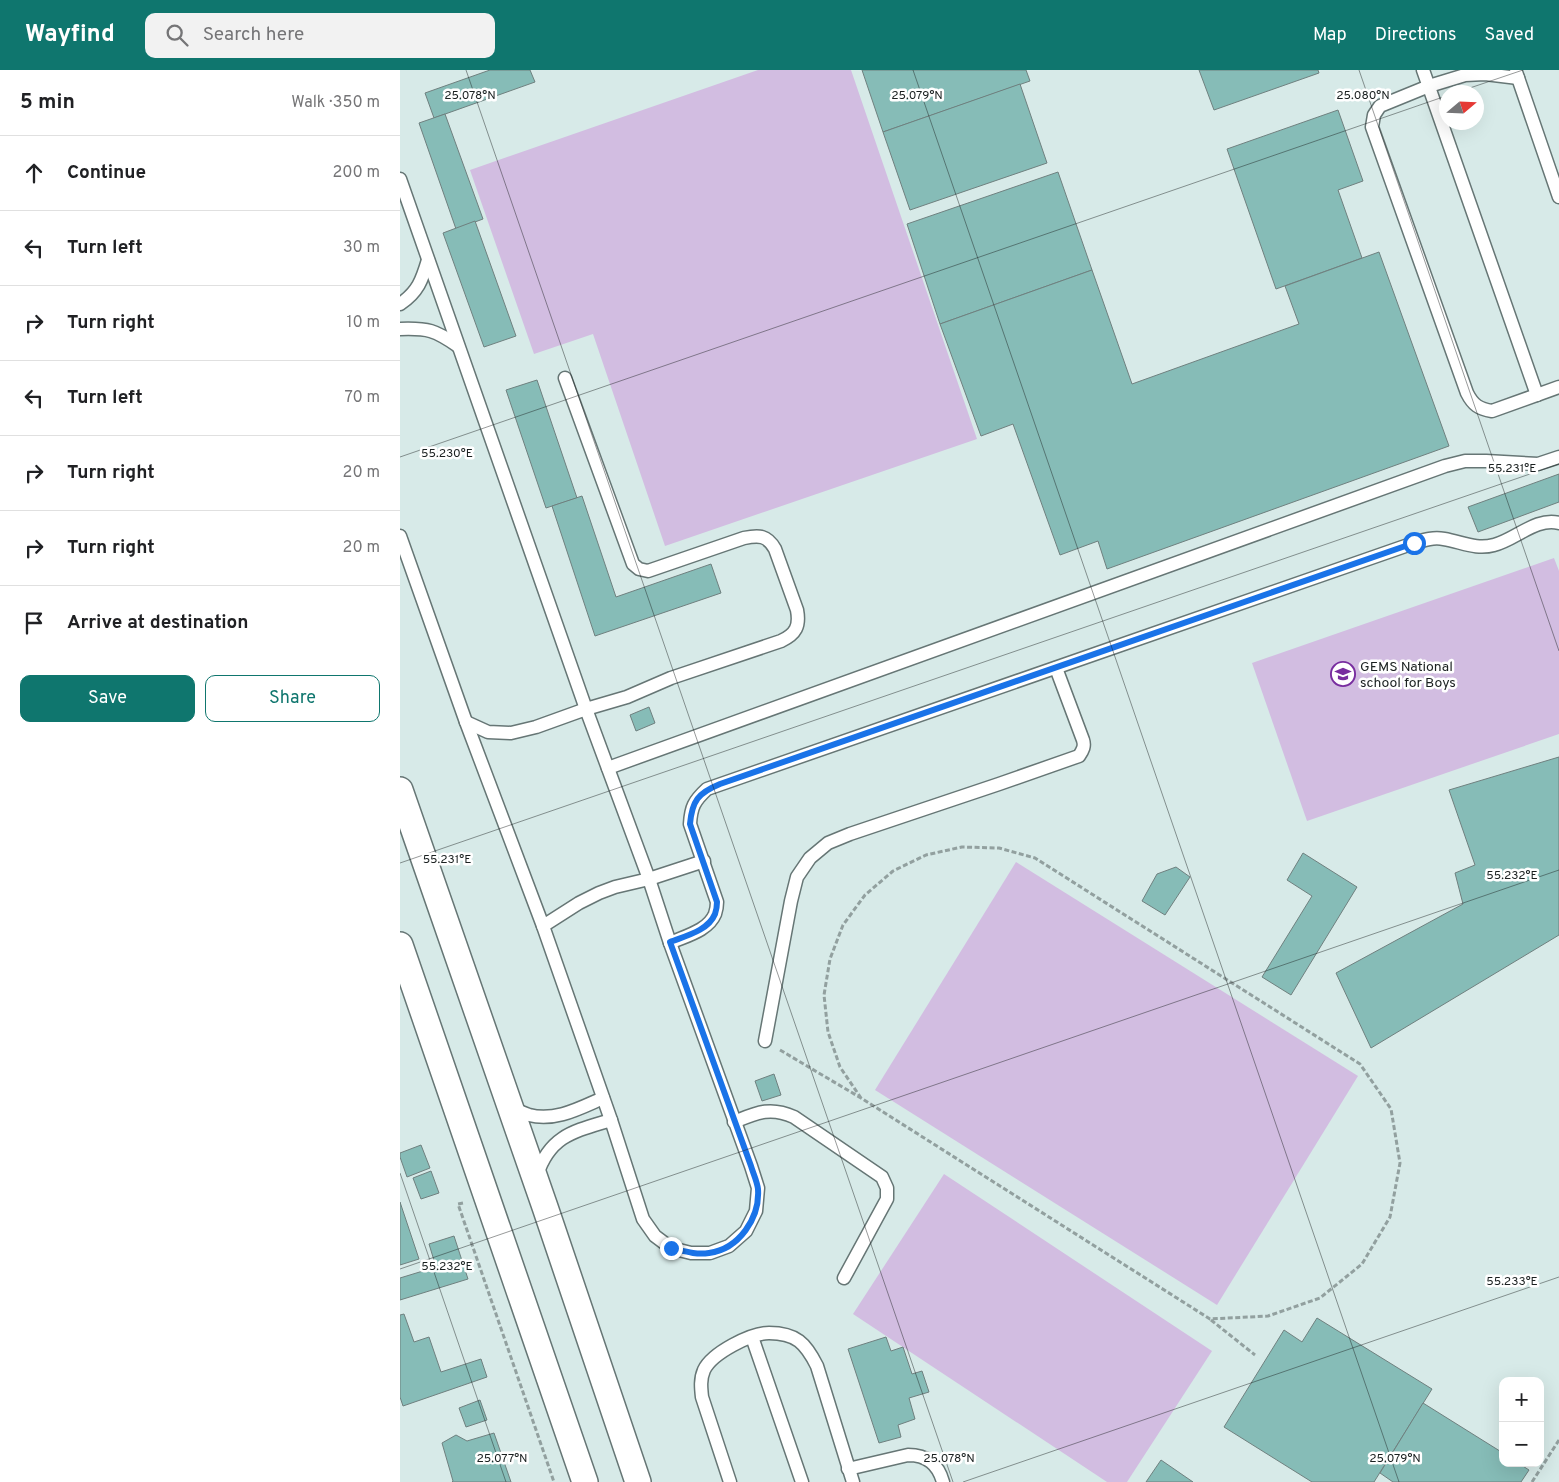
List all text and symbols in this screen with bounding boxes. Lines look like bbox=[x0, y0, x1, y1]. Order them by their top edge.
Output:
search box bbox=[145, 13, 495, 58]
text: Wayfind bbox=[25, 20, 115, 50]
icon: search bbox=[163, 21, 191, 49]
text: Search here bbox=[203, 23, 304, 47]
text: Map bbox=[1313, 24, 1347, 47]
text: Directions bbox=[1375, 24, 1457, 47]
text: Saved bbox=[1485, 24, 1534, 47]
north arrow bbox=[1439, 85, 1484, 130]
text: 25.078°N bbox=[444, 88, 496, 104]
text: 25.079°N bbox=[891, 88, 943, 104]
text: 25.080°N bbox=[1336, 88, 1390, 104]
text: 5 min bbox=[20, 89, 75, 116]
text: Walk · 350 m bbox=[291, 93, 380, 113]
icon: ahead bbox=[20, 159, 48, 187]
text: Continue bbox=[67, 161, 146, 185]
text: 200 m bbox=[332, 163, 380, 183]
icon: left bbox=[20, 234, 48, 262]
text: Turn left bbox=[67, 236, 143, 260]
text: 30 m bbox=[343, 238, 380, 258]
icon: right bbox=[20, 309, 48, 337]
text: Turn right bbox=[67, 311, 155, 335]
text: 10 m bbox=[346, 313, 380, 333]
icon: left bbox=[20, 384, 48, 412]
text: Turn left bbox=[67, 386, 143, 410]
text: 70 m bbox=[345, 388, 380, 408]
text: 55.230°E bbox=[421, 446, 473, 462]
icon: right bbox=[20, 459, 48, 487]
text: Turn right bbox=[67, 461, 155, 485]
text: 55.231°E bbox=[1488, 461, 1536, 477]
text: 20 m bbox=[343, 463, 380, 483]
route start bbox=[1403, 532, 1426, 555]
icon: right bbox=[20, 534, 48, 562]
text: Turn right bbox=[67, 536, 155, 560]
text: 20 m bbox=[343, 538, 380, 558]
icon: arrive bbox=[20, 609, 48, 637]
text: Arrive at destination bbox=[67, 611, 248, 635]
place label: GEMS National school for Boys bbox=[1360, 659, 1456, 692]
school or university icon: GEMS National school for Boys bbox=[1330, 661, 1356, 687]
button: Save bbox=[20, 675, 195, 722]
button: Share bbox=[205, 675, 380, 722]
text: 55.231°E bbox=[423, 852, 471, 868]
text: 55.232°E bbox=[1486, 868, 1538, 884]
route end bbox=[660, 1237, 683, 1260]
text: 55.232°E bbox=[421, 1259, 473, 1275]
text: 55.233°E bbox=[1486, 1274, 1538, 1290]
map controls bbox=[1499, 1377, 1544, 1467]
button: + bbox=[1499, 1377, 1544, 1422]
button: − bbox=[1499, 1422, 1544, 1467]
text: 25.077°N bbox=[476, 1451, 528, 1467]
text: 25.078°N bbox=[923, 1451, 975, 1467]
text: 25.079°N bbox=[1369, 1451, 1421, 1467]

